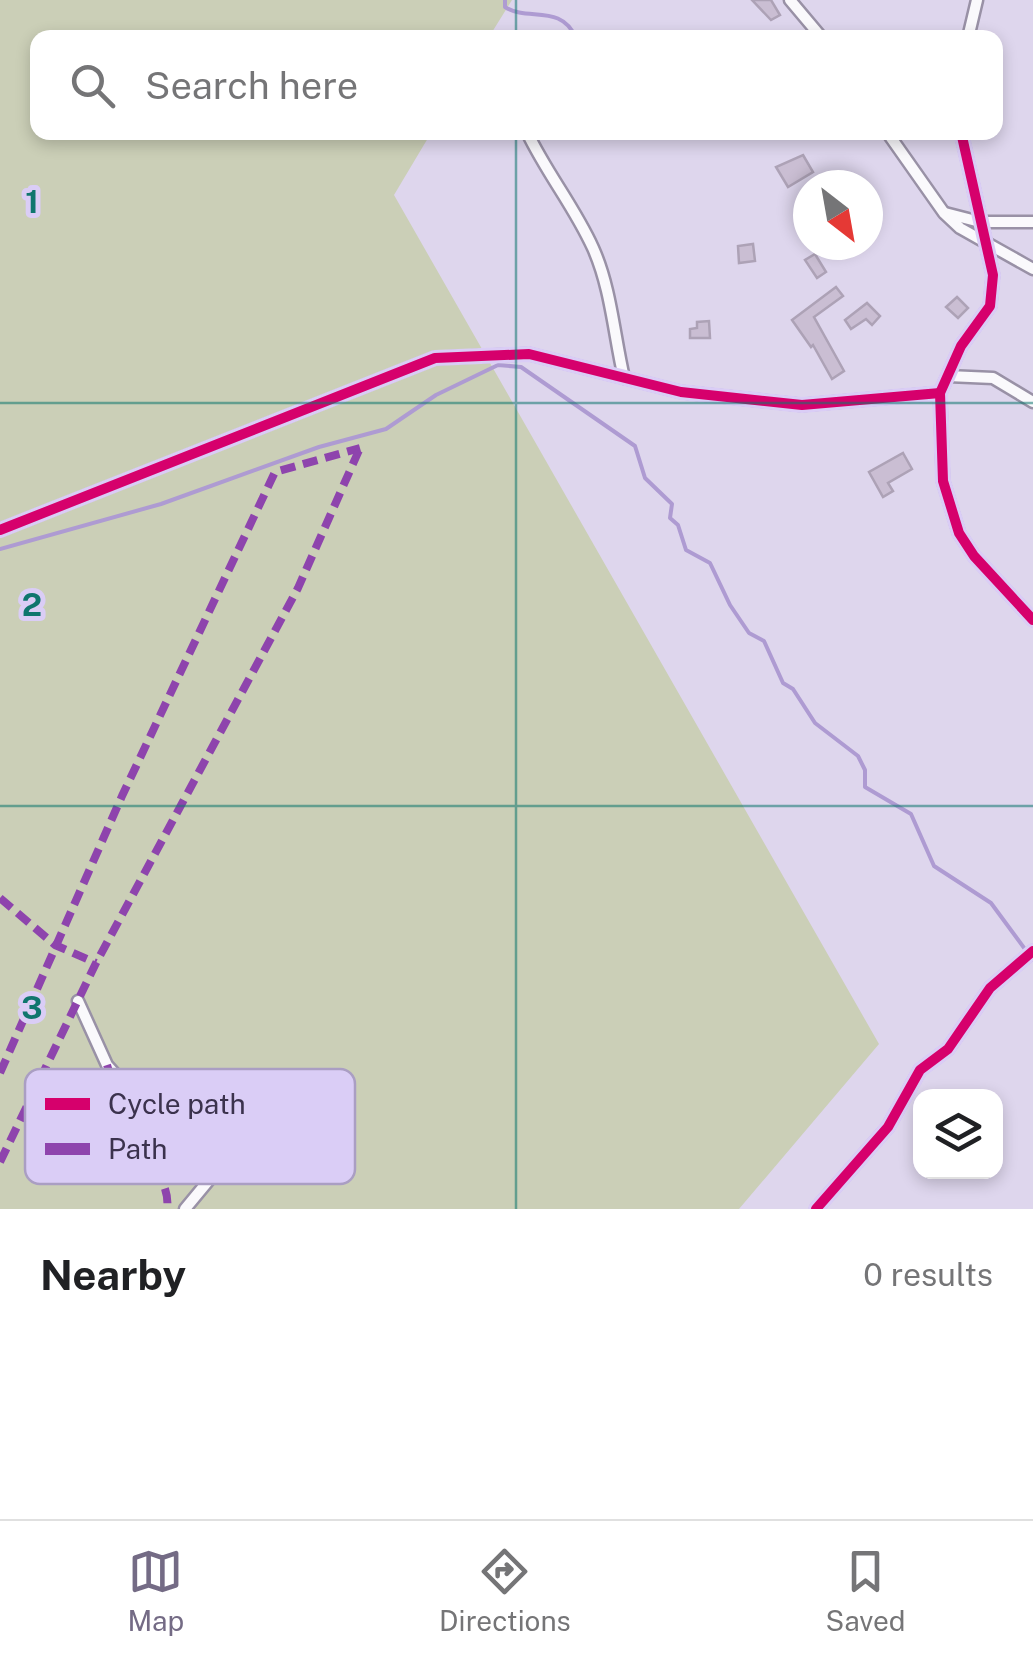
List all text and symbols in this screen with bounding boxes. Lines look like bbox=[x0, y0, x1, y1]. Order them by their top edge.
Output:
search box bbox=[30, 30, 1003, 140]
icon: search bbox=[65, 58, 120, 113]
text: Search here bbox=[145, 63, 358, 108]
north arrow bbox=[793, 170, 883, 260]
text: 1 bbox=[25, 183, 39, 220]
text: 2 bbox=[22, 586, 42, 623]
text: 3 bbox=[21, 989, 43, 1026]
legend bbox=[25, 1069, 355, 1184]
text: Cycle path bbox=[108, 1087, 246, 1120]
map controls bbox=[913, 1089, 1003, 1179]
button: layers bbox=[913, 1089, 1003, 1179]
text: Path bbox=[108, 1132, 167, 1165]
text: Nearby bbox=[40, 1250, 186, 1299]
text: 0 results bbox=[863, 1256, 993, 1293]
tab: Map bbox=[127, 1544, 184, 1637]
tab: Directions bbox=[439, 1544, 571, 1637]
tab: Saved bbox=[825, 1544, 906, 1637]

